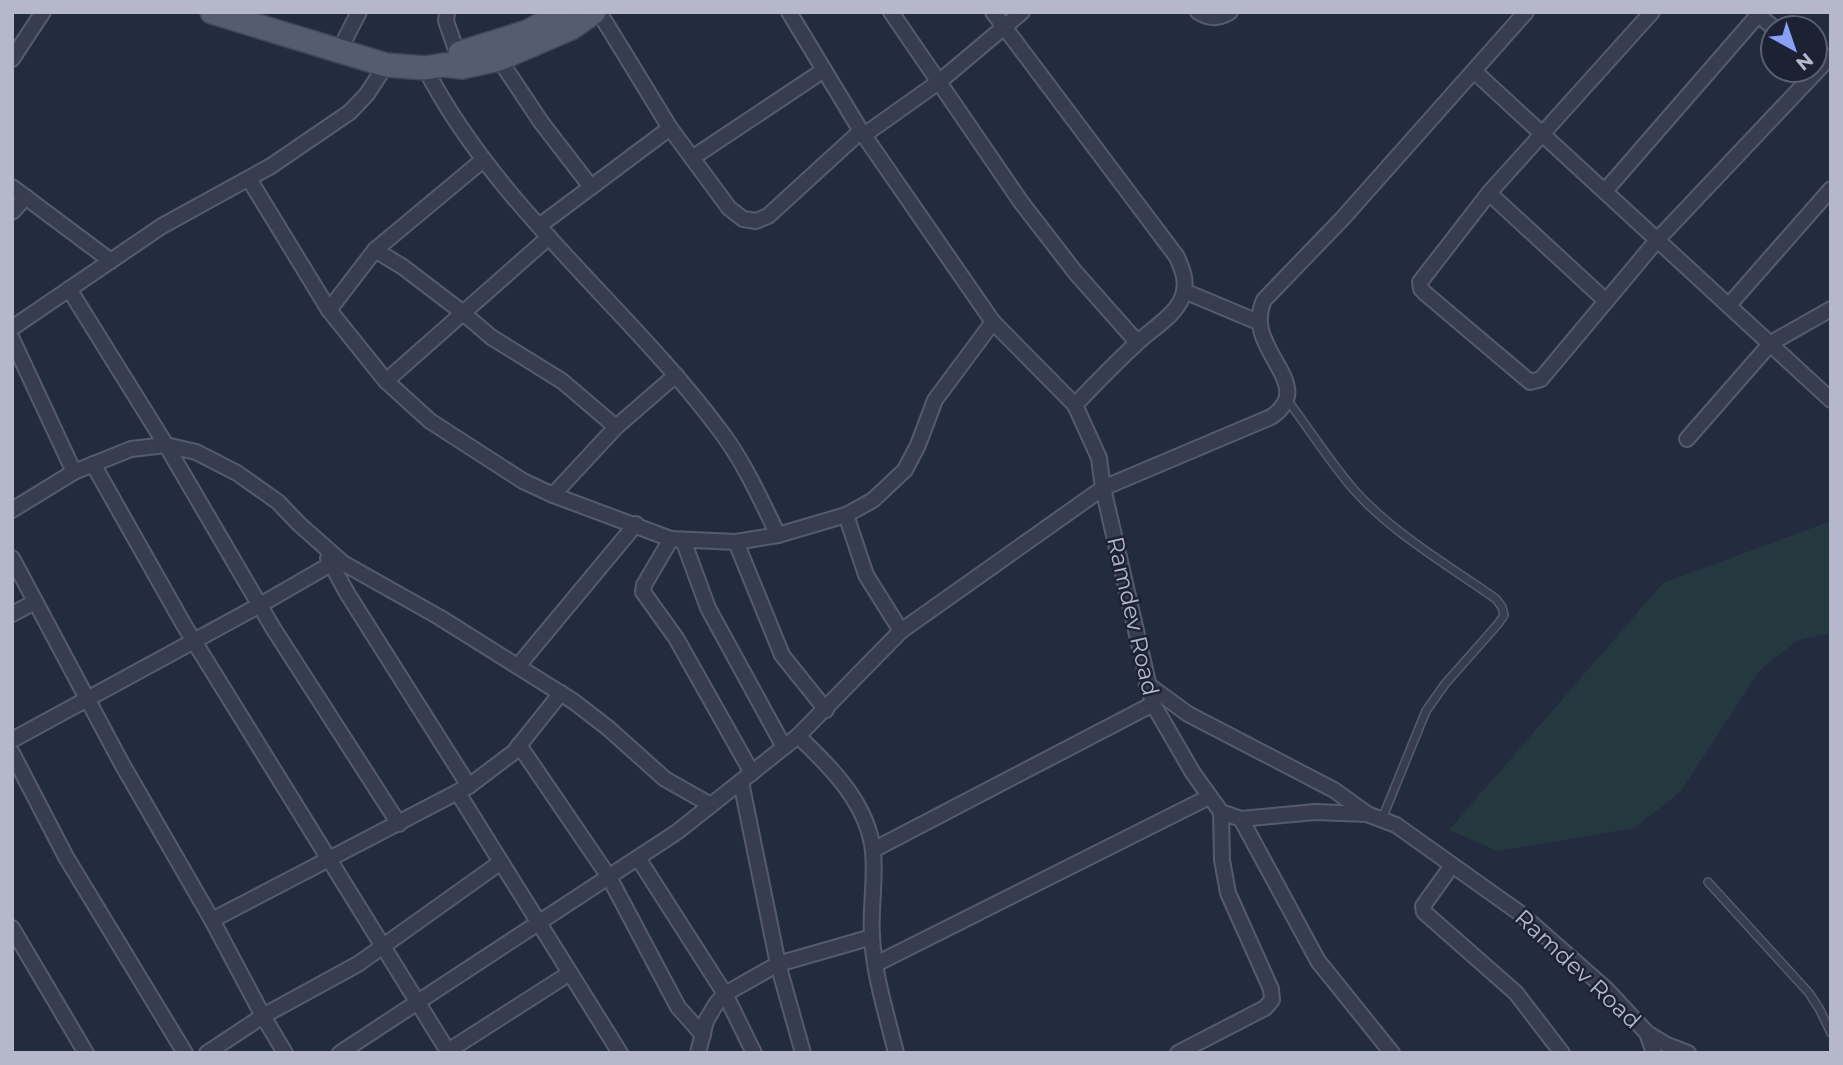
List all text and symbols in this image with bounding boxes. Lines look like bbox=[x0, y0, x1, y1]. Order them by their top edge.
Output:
north arrow bbox=[1759, 14, 1829, 84]
text: N bbox=[1791, 48, 1818, 75]
street label: Ramdev Road bbox=[1101, 534, 1165, 698]
street label: Ramdev Road bbox=[1509, 903, 1647, 1035]

